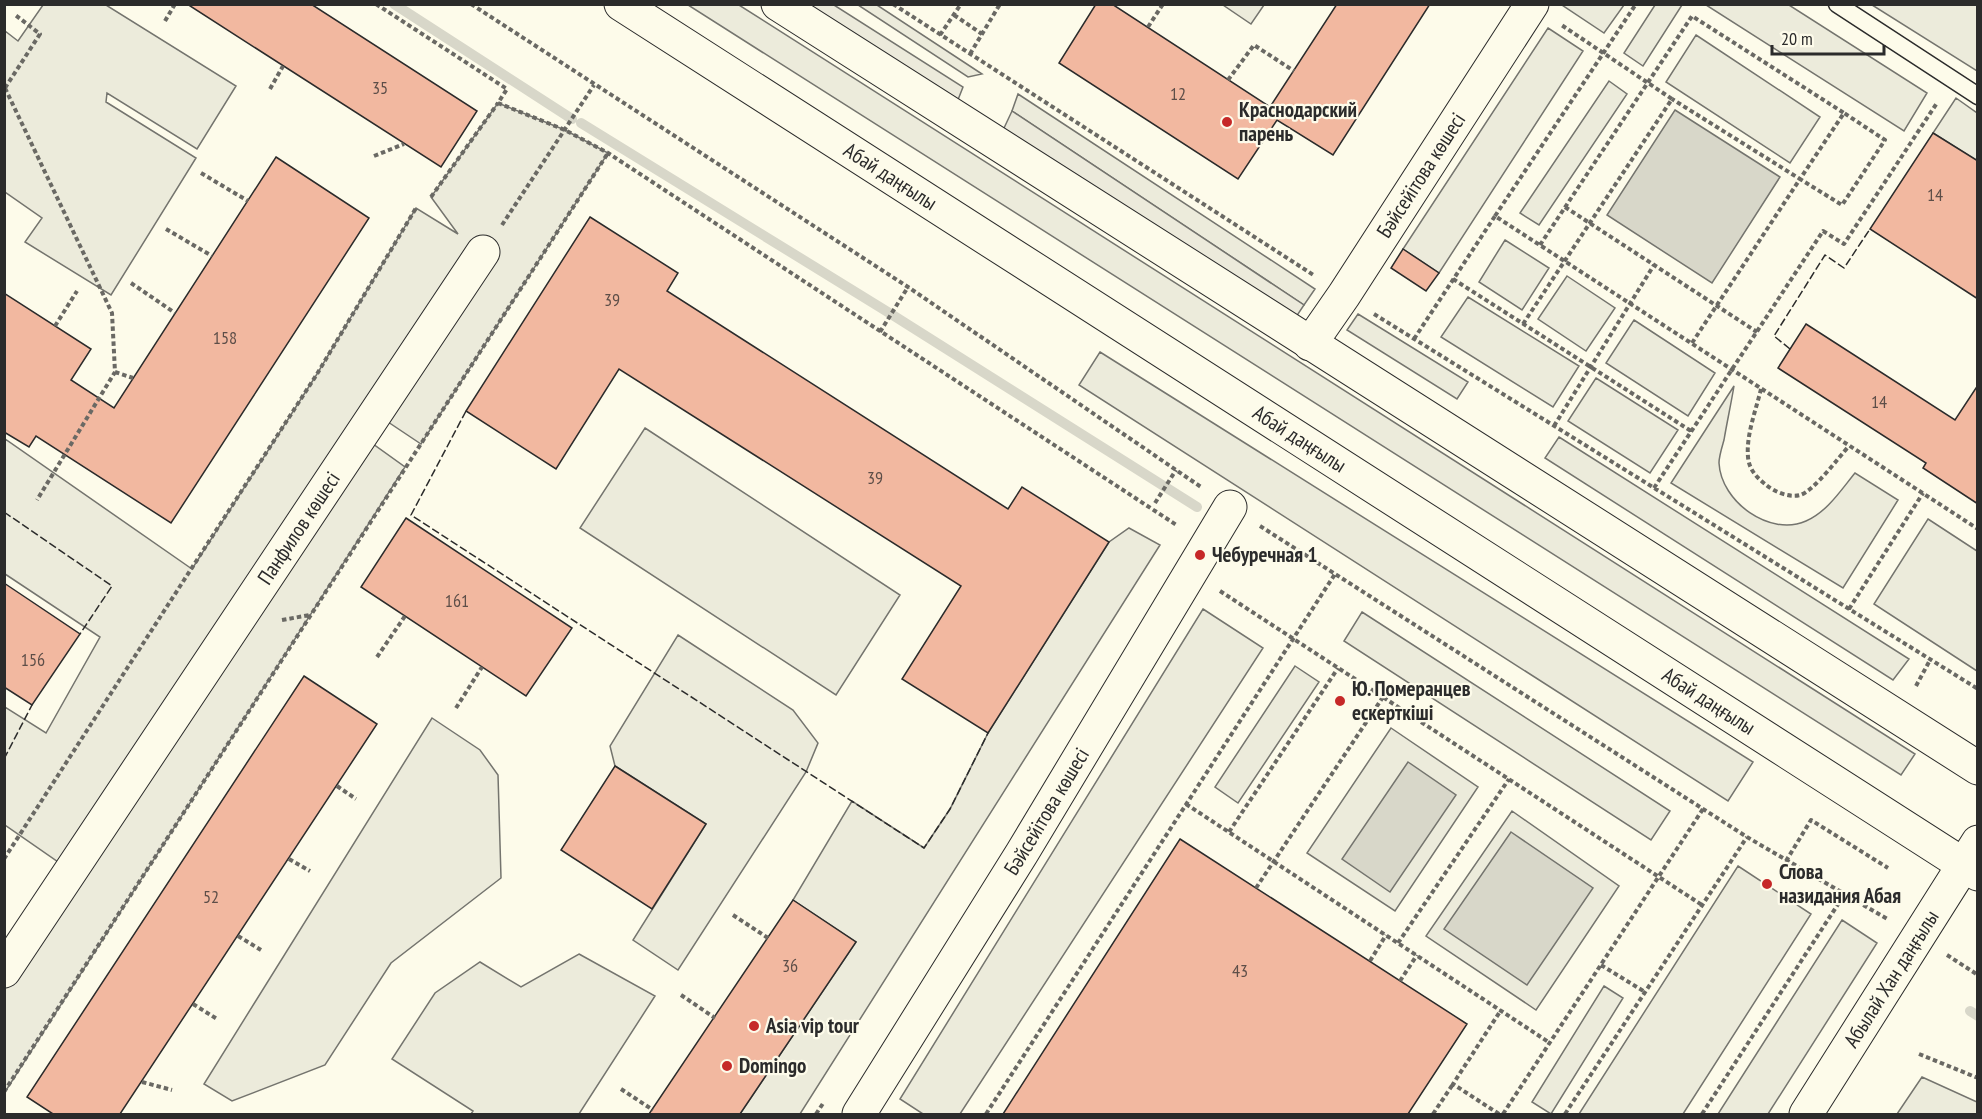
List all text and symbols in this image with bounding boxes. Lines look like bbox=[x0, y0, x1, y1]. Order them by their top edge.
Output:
scale bar bbox=[1772, 18, 1884, 56]
text: 20 m bbox=[1781, 27, 1813, 50]
house number: 35 bbox=[372, 76, 388, 99]
house number: 12 bbox=[1170, 82, 1186, 105]
place label: Краснодарский парень bbox=[1239, 96, 1357, 147]
street label: Бәйсейітова көшесі bbox=[1370, 107, 1471, 243]
marker: Краснодарский парень bbox=[1220, 115, 1234, 129]
street label: Абай даңғылы bbox=[839, 136, 942, 216]
house number: 14 bbox=[1927, 183, 1943, 206]
house number: 39 bbox=[604, 288, 620, 311]
house number: 158 bbox=[213, 326, 237, 349]
house number: 14 bbox=[1871, 390, 1887, 413]
street label: Абай даңғылы bbox=[1248, 399, 1352, 478]
street label: Панфилов көшесі bbox=[251, 466, 346, 590]
house number: 39 bbox=[867, 466, 883, 489]
place label: Чебуречная 1 bbox=[1212, 541, 1317, 568]
marker: Чебуречная 1 bbox=[1193, 548, 1207, 562]
house number: 161 bbox=[445, 589, 469, 612]
house number: 156 bbox=[21, 648, 45, 671]
street label: Абай даңғылы bbox=[1657, 661, 1761, 741]
place label: Ю. Померанцев ескерткіші bbox=[1352, 675, 1471, 726]
marker: Ю. Померанцев ескерткіші bbox=[1333, 694, 1347, 708]
street label: Бәйсейітова көшесі bbox=[998, 743, 1095, 880]
place label: Слова назидания Абая bbox=[1779, 858, 1901, 909]
marker: Слова назидания Абая bbox=[1760, 877, 1774, 891]
house number: 52 bbox=[203, 885, 219, 908]
street label: Абылай Хан даңғылы bbox=[1838, 905, 1945, 1052]
house number: 36 bbox=[782, 954, 798, 977]
house number: 43 bbox=[1232, 959, 1248, 982]
place label: Asia vip tour bbox=[765, 1012, 860, 1039]
marker: Asia vip tour bbox=[747, 1019, 761, 1033]
place label: Domingo bbox=[739, 1052, 806, 1079]
marker: Domingo bbox=[720, 1059, 734, 1073]

